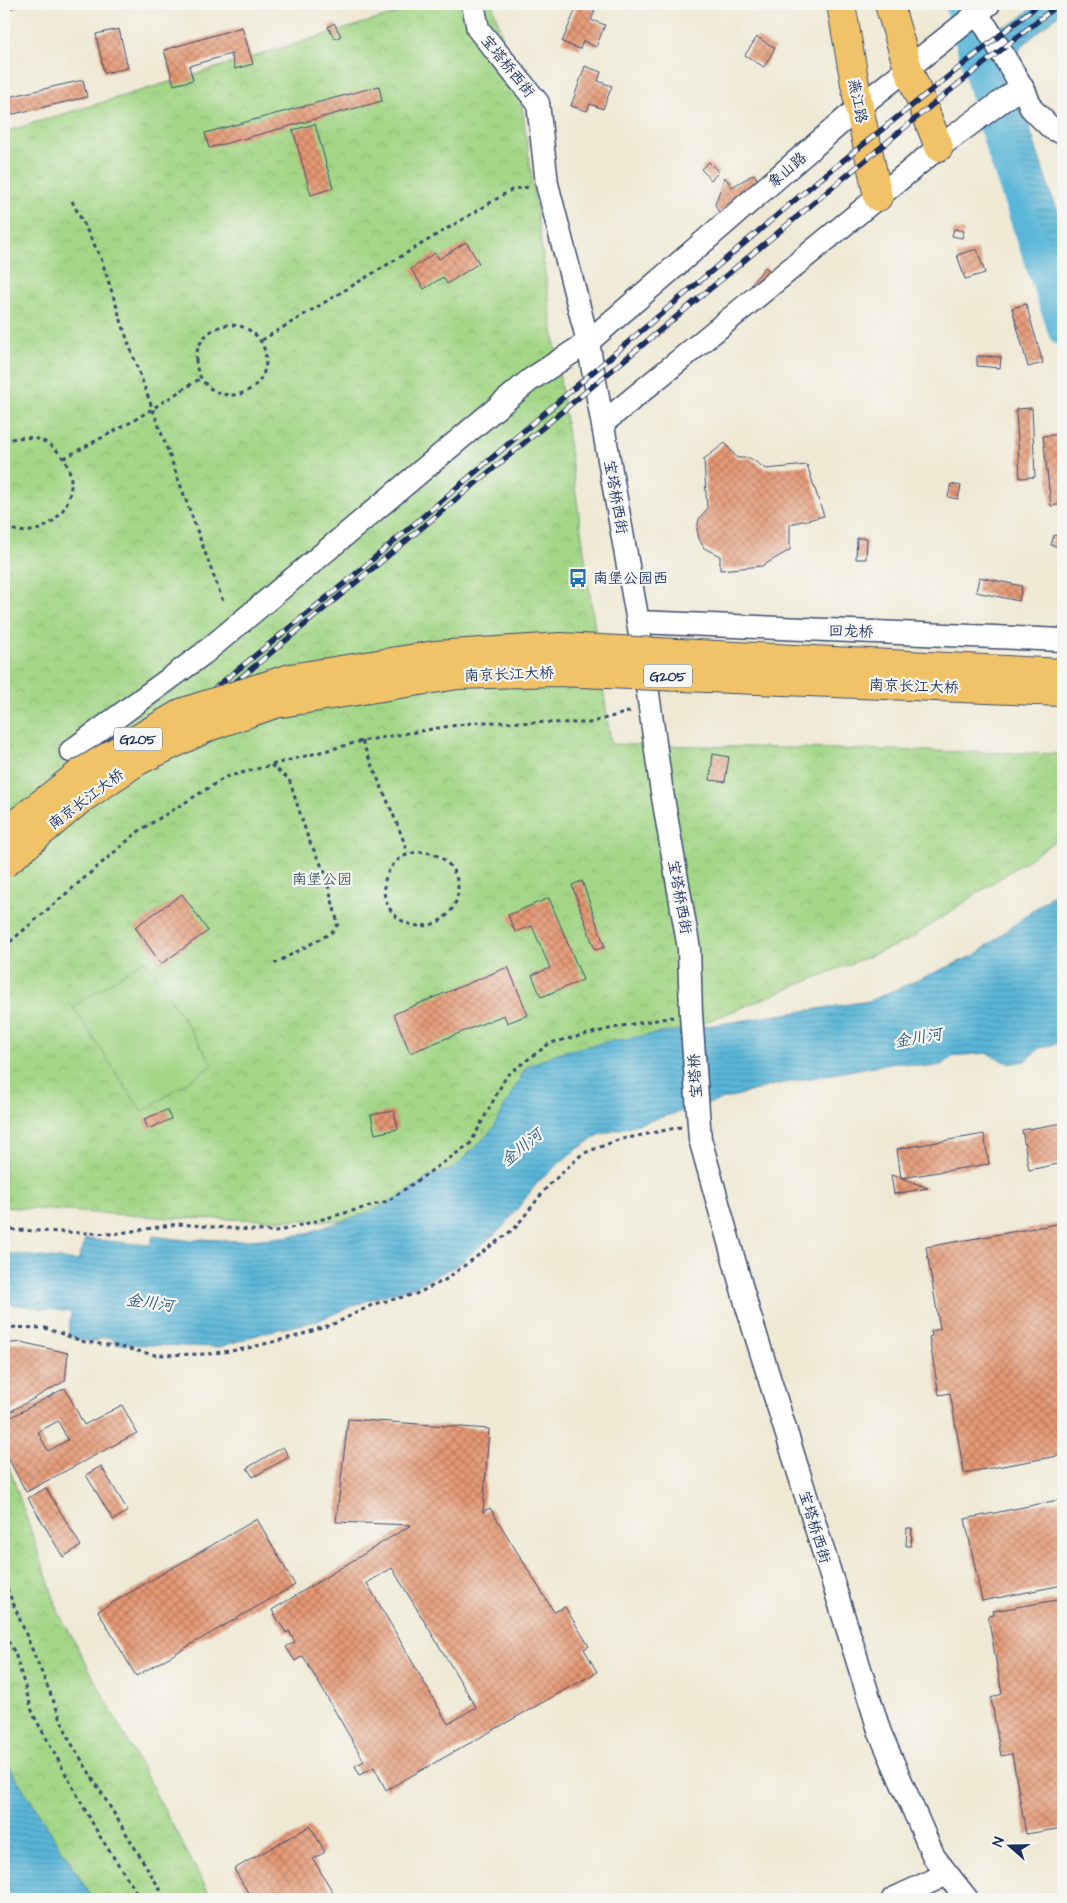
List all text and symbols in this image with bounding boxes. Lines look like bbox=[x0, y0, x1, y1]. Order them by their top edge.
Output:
street label: 宝塔桥西街 bbox=[476, 31, 539, 102]
street label: 燕江路 bbox=[843, 77, 872, 125]
street label: 象山路 bbox=[763, 148, 811, 193]
street label: 宝塔桥西街 bbox=[599, 458, 632, 536]
bus stop icon: 南堡公园西 bbox=[567, 567, 589, 589]
place label: 南堡公园西 bbox=[593, 568, 668, 589]
street label: 回龙桥 bbox=[828, 620, 874, 643]
street label: 南京长江大桥 bbox=[464, 662, 554, 687]
road number: G205 bbox=[644, 664, 692, 688]
street label: 南京长江大桥 bbox=[869, 674, 959, 699]
road number: G205 bbox=[114, 728, 162, 751]
street label: 南京长江大桥 bbox=[44, 764, 129, 835]
street label: 宝塔桥西街 bbox=[663, 858, 696, 936]
park label: 南堡公园 bbox=[292, 869, 352, 890]
water label: 金川河 bbox=[893, 1022, 947, 1053]
street label: 宝塔桥 bbox=[683, 1053, 708, 1099]
water label: 金川河 bbox=[496, 1122, 549, 1172]
water label: 金川河 bbox=[125, 1289, 178, 1318]
street label: 宝塔桥西街 bbox=[794, 1488, 836, 1566]
north arrow bbox=[984, 1820, 1034, 1870]
text: N bbox=[988, 1834, 1010, 1849]

